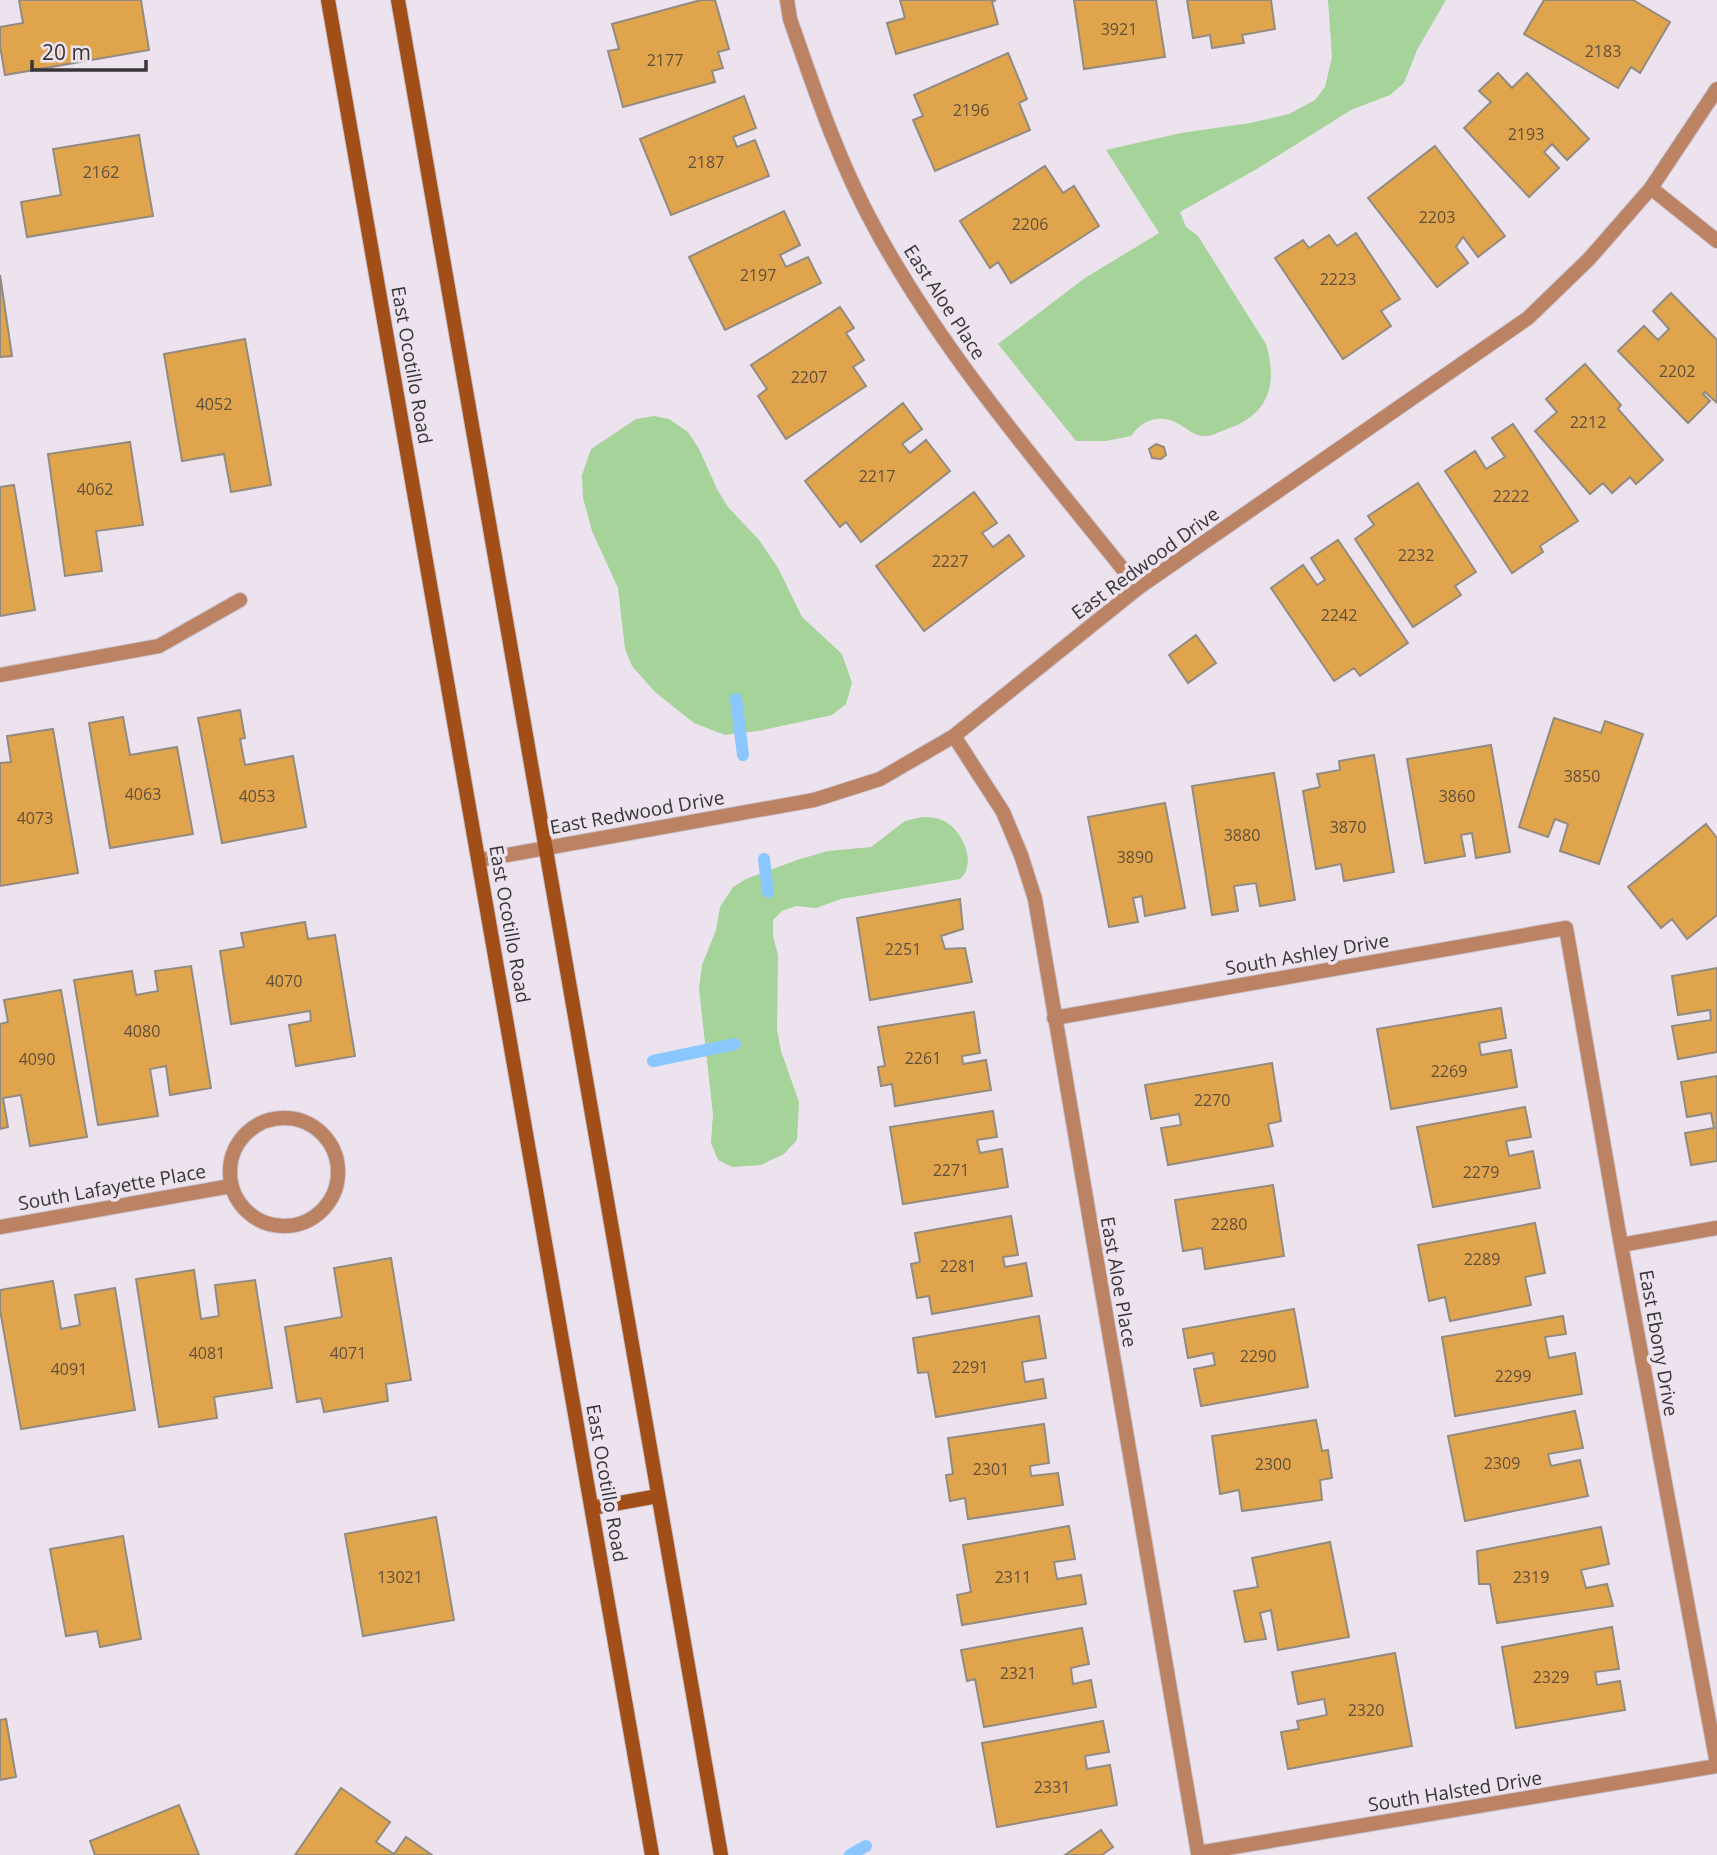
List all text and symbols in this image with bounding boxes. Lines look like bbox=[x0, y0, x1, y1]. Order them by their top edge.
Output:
house number: 3921 bbox=[1101, 18, 1137, 40]
scale bar bbox=[32, 28, 145, 72]
text: 20 m bbox=[42, 38, 91, 66]
house number: 2183 bbox=[1585, 40, 1621, 62]
house number: 2177 bbox=[647, 49, 683, 71]
house number: 2196 bbox=[953, 99, 989, 121]
house number: 2193 bbox=[1508, 123, 1544, 145]
house number: 2187 bbox=[688, 151, 724, 173]
house number: 2162 bbox=[83, 161, 119, 183]
house number: 2203 bbox=[1419, 206, 1455, 228]
house number: 2206 bbox=[1012, 213, 1048, 235]
street label: East Aloe Place bbox=[898, 239, 992, 365]
house number: 2197 bbox=[740, 264, 776, 286]
house number: 2223 bbox=[1320, 268, 1356, 290]
street label: East Ocotillo Road bbox=[385, 284, 439, 446]
house number: 2202 bbox=[1659, 360, 1695, 382]
house number: 2207 bbox=[791, 366, 827, 388]
house number: 4052 bbox=[196, 393, 232, 415]
house number: 2212 bbox=[1570, 411, 1606, 433]
house number: 2217 bbox=[859, 465, 895, 487]
house number: 4062 bbox=[77, 478, 113, 500]
house number: 2222 bbox=[1493, 485, 1529, 507]
street label: East Redwood Drive bbox=[1066, 501, 1224, 625]
house number: 2232 bbox=[1398, 544, 1434, 566]
house number: 2227 bbox=[932, 550, 968, 572]
house number: 2242 bbox=[1321, 604, 1357, 626]
house number: 3850 bbox=[1564, 765, 1600, 787]
house number: 4063 bbox=[125, 783, 161, 805]
street label: East Redwood Drive bbox=[548, 784, 726, 840]
house number: 4053 bbox=[239, 785, 275, 807]
house number: 3860 bbox=[1439, 785, 1475, 807]
house number: 4073 bbox=[17, 807, 53, 829]
house number: 3870 bbox=[1330, 816, 1366, 838]
house number: 3880 bbox=[1224, 824, 1260, 846]
street label: East Ocotillo Road bbox=[483, 843, 537, 1005]
house number: 3890 bbox=[1117, 846, 1153, 868]
street label: South Ashley Drive bbox=[1223, 927, 1391, 981]
house number: 2251 bbox=[885, 938, 921, 960]
house number: 4070 bbox=[266, 970, 302, 992]
house number: 4080 bbox=[124, 1020, 160, 1042]
house number: 2261 bbox=[905, 1047, 941, 1069]
house number: 4090 bbox=[19, 1048, 55, 1070]
house number: 2269 bbox=[1431, 1060, 1467, 1082]
house number: 2270 bbox=[1194, 1089, 1230, 1111]
street label: South Lafayette Place bbox=[16, 1158, 208, 1216]
house number: 2271 bbox=[933, 1159, 969, 1181]
house number: 2279 bbox=[1463, 1161, 1499, 1183]
house number: 2280 bbox=[1211, 1213, 1247, 1235]
street label: East Aloe Place bbox=[1095, 1215, 1143, 1349]
house number: 2289 bbox=[1464, 1248, 1500, 1270]
house number: 2281 bbox=[940, 1255, 976, 1277]
street label: East Ebony Drive bbox=[1633, 1268, 1685, 1418]
house number: 4081 bbox=[189, 1342, 225, 1364]
house number: 4071 bbox=[330, 1342, 366, 1364]
house number: 2290 bbox=[1240, 1345, 1276, 1367]
house number: 2291 bbox=[952, 1356, 988, 1378]
house number: 4091 bbox=[51, 1358, 87, 1380]
house number: 2299 bbox=[1495, 1365, 1531, 1387]
street label: East Ocotillo Road bbox=[580, 1402, 634, 1564]
house number: 2309 bbox=[1484, 1452, 1520, 1474]
house number: 2300 bbox=[1255, 1453, 1291, 1475]
house number: 2301 bbox=[973, 1458, 1009, 1480]
house number: 13021 bbox=[377, 1566, 423, 1588]
house number: 2311 bbox=[995, 1566, 1031, 1588]
house number: 2319 bbox=[1513, 1566, 1549, 1588]
house number: 2321 bbox=[1000, 1662, 1036, 1684]
house number: 2329 bbox=[1533, 1666, 1569, 1688]
house number: 2320 bbox=[1348, 1699, 1384, 1721]
street label: South Halsted Drive bbox=[1366, 1764, 1544, 1818]
house number: 2331 bbox=[1034, 1776, 1070, 1798]

